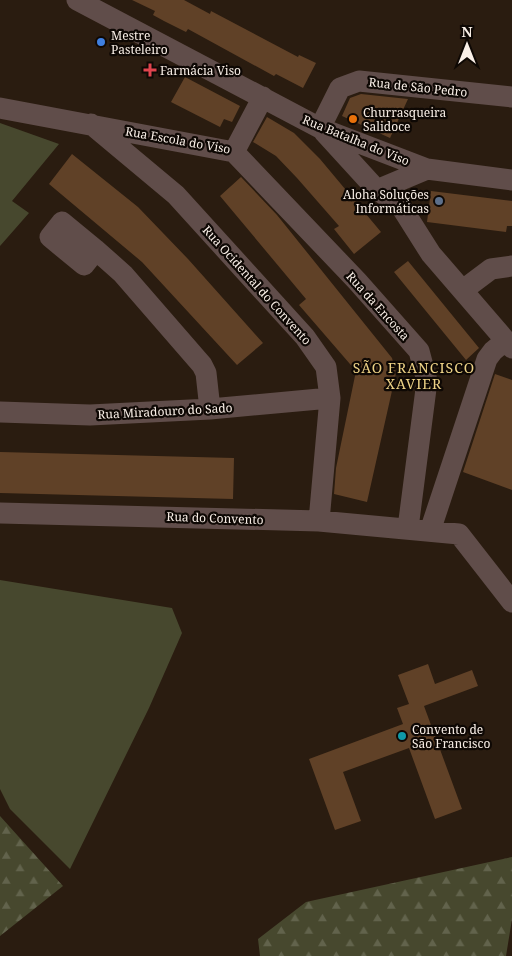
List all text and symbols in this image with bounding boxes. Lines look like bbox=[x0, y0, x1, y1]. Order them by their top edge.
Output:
north arrow bbox=[442, 20, 492, 70]
text: N bbox=[461, 22, 473, 41]
place label: Mestre Pasteleiro bbox=[111, 27, 168, 58]
marker: Mestre Pasteleiro bbox=[95, 36, 107, 48]
place label: Farmácia Viso bbox=[160, 62, 241, 79]
marker: Farmácia Viso bbox=[144, 64, 156, 76]
street label: Rua de São Pedro bbox=[368, 73, 468, 101]
place label: Churrasqueira Salidoce bbox=[363, 104, 447, 135]
street label: Rua Batalha do Viso bbox=[300, 111, 412, 169]
marker: Churrasqueira Salidoce bbox=[347, 113, 359, 125]
street label: Rua Escola do Viso bbox=[124, 122, 232, 158]
place label: Aloha Soluções Informáticas bbox=[343, 186, 429, 217]
marker: Aloha Soluções Informáticas bbox=[433, 195, 445, 207]
street label: Rua Ocidental do Convento bbox=[199, 222, 315, 348]
street label: Rua da Encosta bbox=[343, 268, 414, 344]
district label: SÃO FRANCISCO XAVIER bbox=[353, 358, 475, 393]
street label: Rua Miradouro do Sado bbox=[97, 399, 233, 423]
street label: Rua do Convento bbox=[166, 508, 264, 528]
place label: Convento de São Francisco bbox=[412, 721, 490, 752]
marker: Convento de São Francisco bbox=[396, 730, 408, 742]

